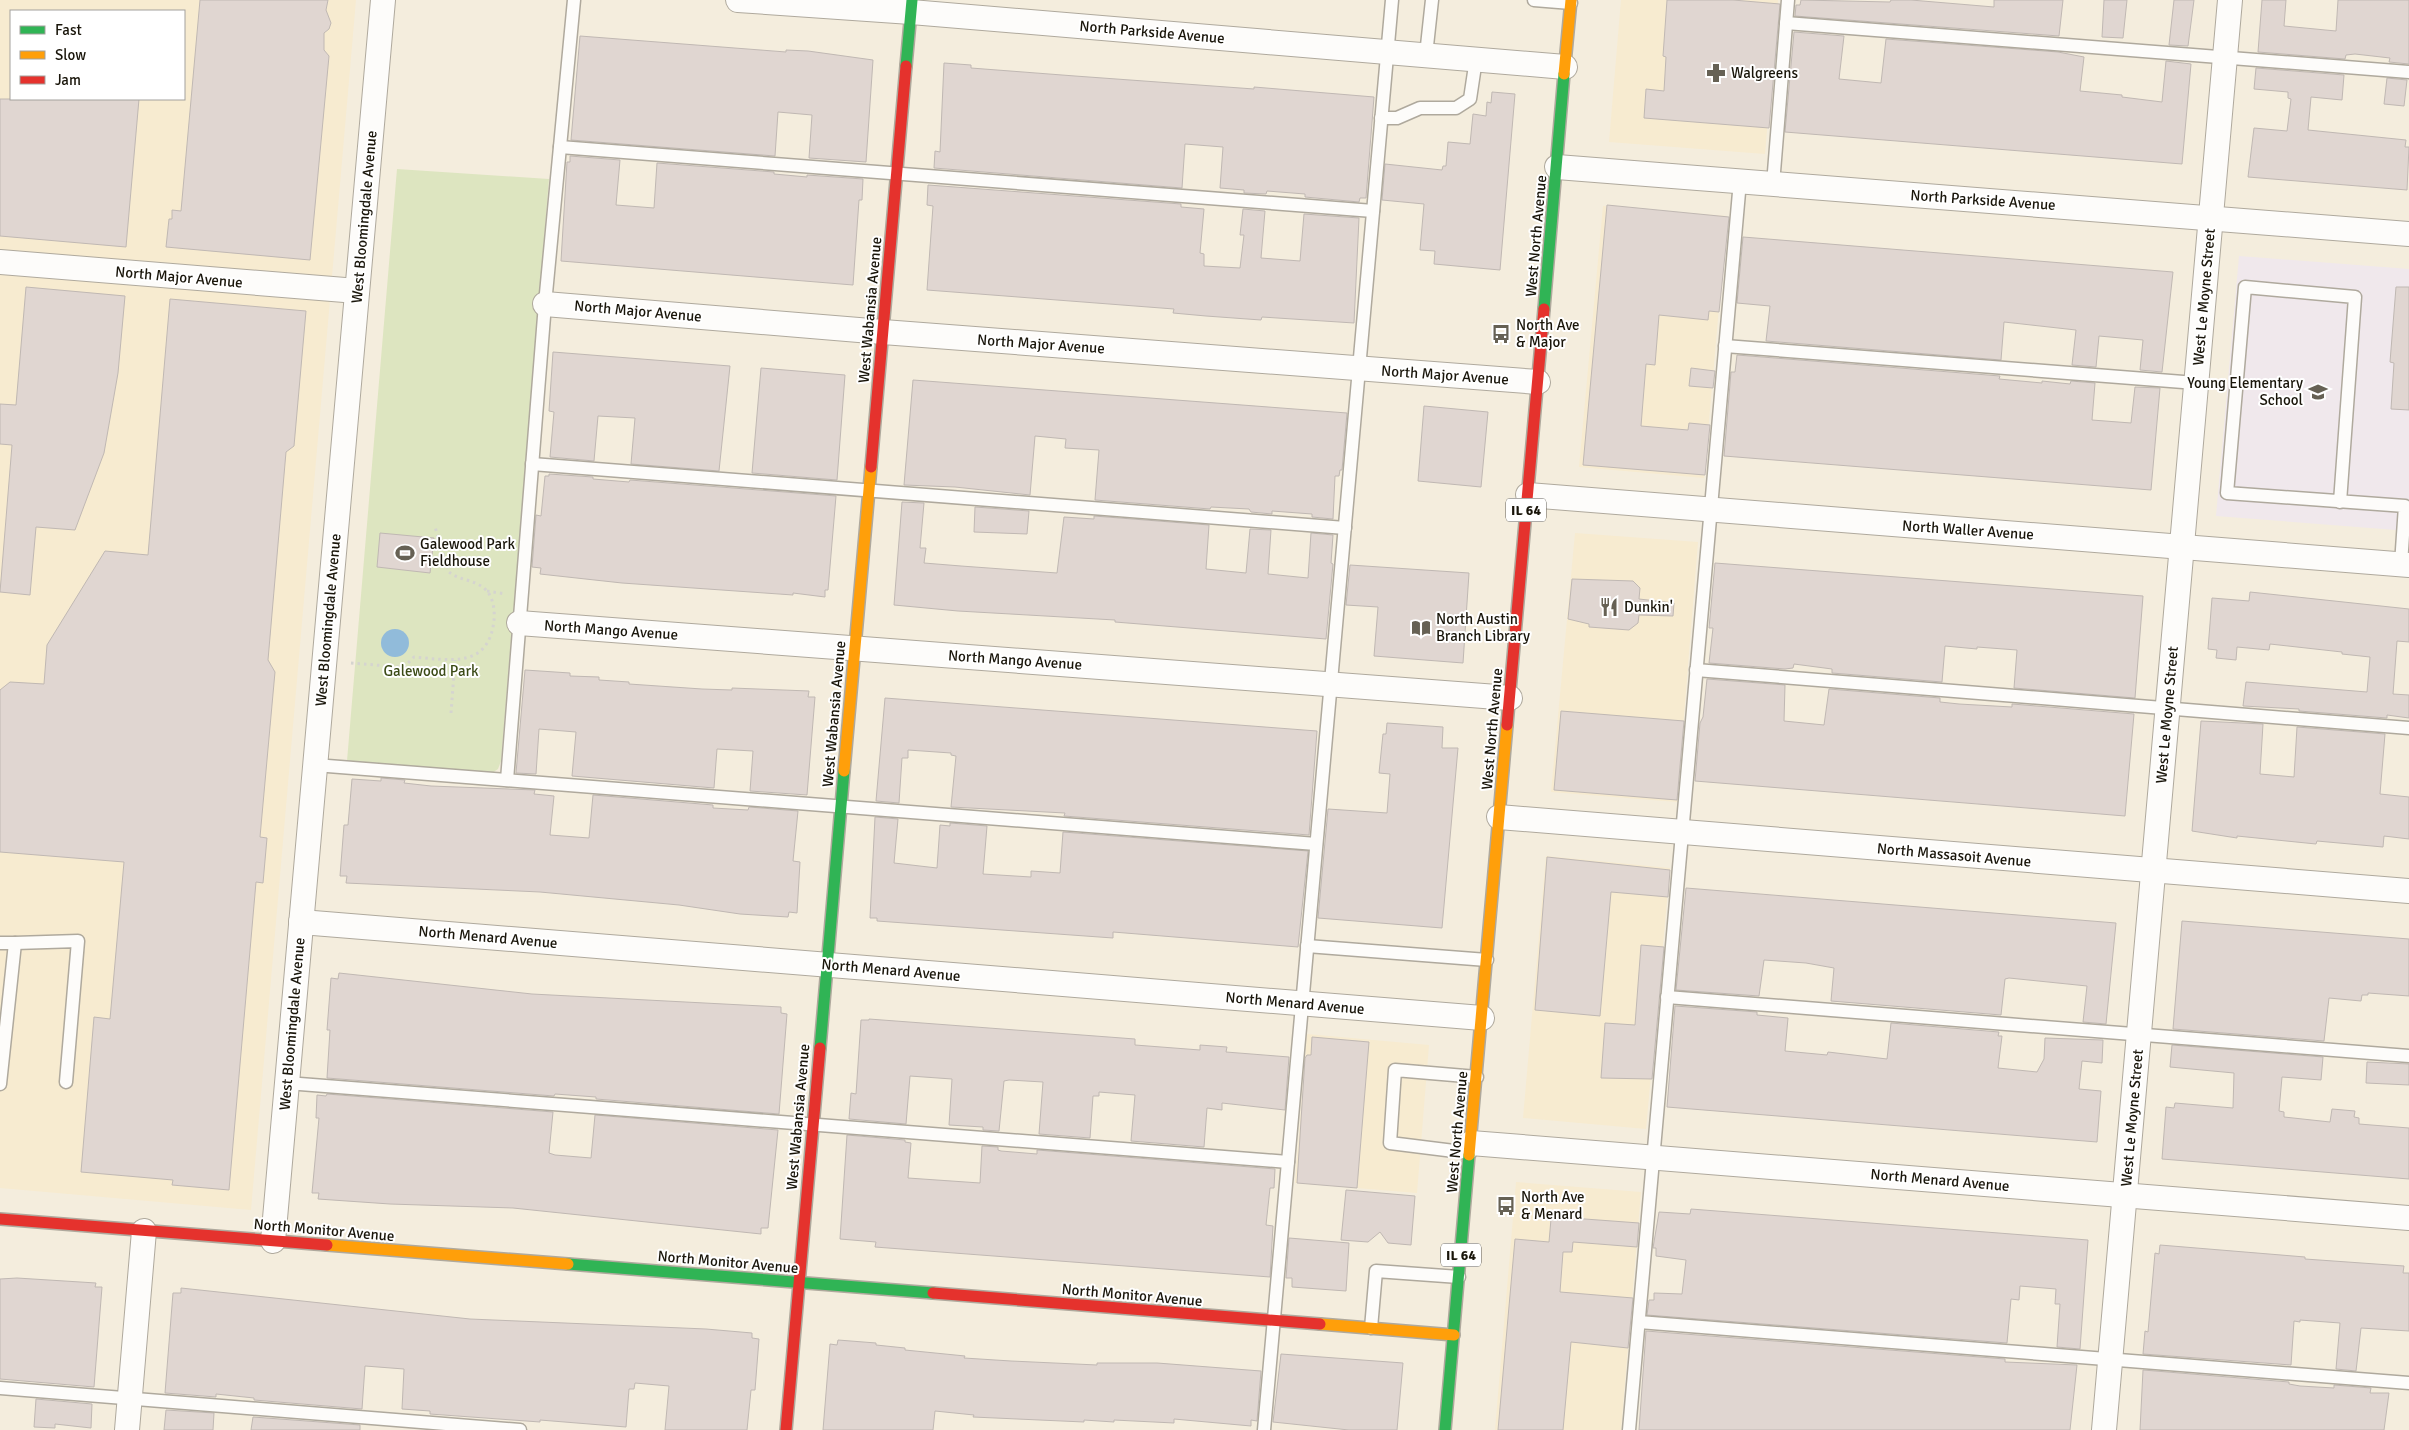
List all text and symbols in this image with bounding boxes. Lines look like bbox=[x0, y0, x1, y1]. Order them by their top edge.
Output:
legend bbox=[10, 10, 185, 100]
street label: North Parkside Avenue bbox=[1079, 17, 1225, 47]
text: Fast bbox=[55, 21, 82, 39]
text: Slow bbox=[55, 46, 86, 64]
pharmacy icon: Walgreens bbox=[1705, 62, 1727, 84]
place label: Walgreens bbox=[1731, 64, 1798, 82]
text: Jam bbox=[55, 71, 81, 89]
street label: West Bloomingdale Avenue bbox=[347, 130, 381, 304]
street label: West North Avenue bbox=[1522, 174, 1550, 298]
street label: North Parkside Avenue bbox=[1910, 186, 2056, 214]
street label: West Le Moyne Street bbox=[2189, 228, 2219, 366]
street label: West Wabansia Avenue bbox=[855, 236, 885, 384]
street label: North Major Avenue bbox=[114, 262, 244, 292]
street label: North Major Avenue bbox=[573, 296, 703, 326]
place label: North Ave & Major bbox=[1516, 316, 1580, 351]
bus stop icon: North Ave & Major bbox=[1490, 323, 1512, 345]
street label: North Major Avenue bbox=[977, 331, 1105, 357]
street label: North Major Avenue bbox=[1381, 362, 1509, 388]
place label: Young Elementary School bbox=[2187, 374, 2303, 409]
school or university icon: Young Elementary School bbox=[2307, 381, 2329, 403]
road number: IL 64 bbox=[1506, 498, 1546, 522]
street label: North Waller Avenue bbox=[1901, 516, 2035, 544]
street label: West Bloomingdale Avenue bbox=[311, 533, 345, 707]
place label: Galewood Park Fieldhouse bbox=[420, 535, 516, 570]
sports icon: Galewood Park Fieldhouse bbox=[394, 542, 416, 564]
restaurant icon: Dunkin' bbox=[1598, 596, 1620, 618]
place label: Dunkin' bbox=[1624, 598, 1673, 616]
place label: North Austin Branch Library bbox=[1436, 610, 1530, 645]
street label: North Mango Avenue bbox=[543, 616, 679, 644]
library icon: North Austin Branch Library bbox=[1410, 617, 1432, 639]
street label: West Wabansia Avenue bbox=[819, 640, 849, 788]
street label: North Mango Avenue bbox=[947, 646, 1083, 674]
street label: West Le Moyne Street bbox=[2152, 646, 2182, 784]
park label: Galewood Park bbox=[383, 662, 479, 680]
street label: West North Avenue bbox=[1478, 667, 1506, 791]
street label: North Massasoit Avenue bbox=[1876, 839, 2032, 871]
street label: North Menard Avenue bbox=[418, 922, 558, 952]
street label: West Bloomingdale Avenue bbox=[275, 937, 309, 1111]
street label: North Menard Avenue bbox=[821, 955, 961, 985]
street label: North Menard Avenue bbox=[1225, 988, 1365, 1018]
street label: West Wabansia Avenue bbox=[783, 1043, 813, 1191]
street label: West Le Moyne Street bbox=[2117, 1049, 2147, 1187]
street label: West North Avenue bbox=[1443, 1070, 1471, 1194]
street label: North Menard Avenue bbox=[1870, 1165, 2010, 1195]
place label: North Ave & Menard bbox=[1521, 1188, 1585, 1223]
bus stop icon: North Ave & Menard bbox=[1495, 1195, 1517, 1217]
street label: North Monitor Avenue bbox=[253, 1215, 395, 1245]
road number: IL 64 bbox=[1441, 1244, 1481, 1266]
street label: North Monitor Avenue bbox=[657, 1247, 799, 1277]
street label: North Monitor Avenue bbox=[1061, 1280, 1203, 1310]

